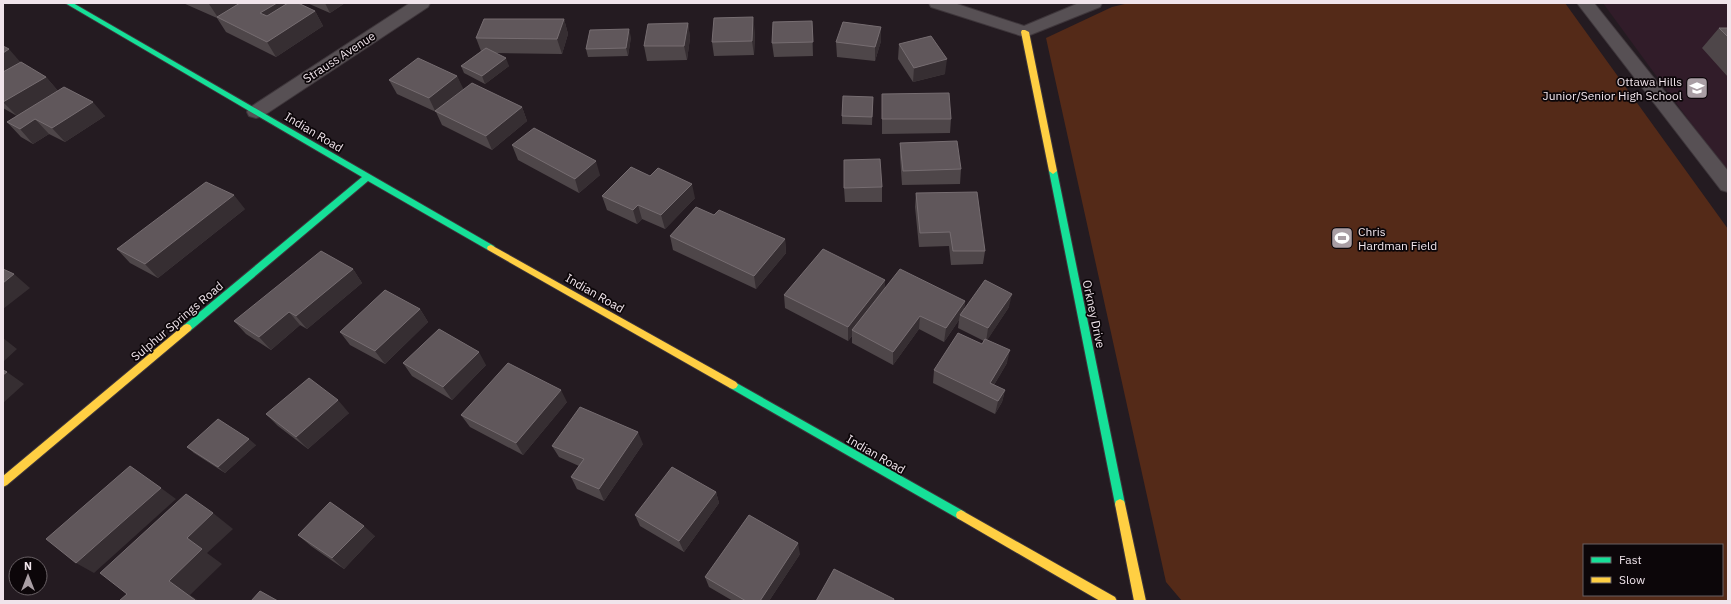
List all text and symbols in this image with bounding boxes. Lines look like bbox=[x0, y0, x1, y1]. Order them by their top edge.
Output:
street label: Strauss Avenue bbox=[300, 28, 378, 86]
place label: Ottawa Hills Junior/Senior High School bbox=[1543, 74, 1682, 103]
school or university icon: Ottawa Hills Junior/Senior High School bbox=[1684, 75, 1710, 101]
street label: Indian Road bbox=[282, 109, 346, 155]
place label: Chris Hardman Field bbox=[1358, 224, 1437, 253]
sports icon: Chris Hardman Field bbox=[1329, 225, 1355, 251]
street label: Indian Road bbox=[563, 270, 627, 316]
street label: Sulphur Springs Road bbox=[128, 278, 226, 364]
street label: Orkney Drive bbox=[1079, 279, 1109, 350]
street label: Indian Road bbox=[844, 431, 908, 477]
legend bbox=[1583, 544, 1723, 596]
text: Fast bbox=[1619, 552, 1642, 567]
north arrow bbox=[8, 556, 48, 596]
text: N bbox=[24, 559, 32, 573]
text: Slow bbox=[1619, 572, 1645, 587]

